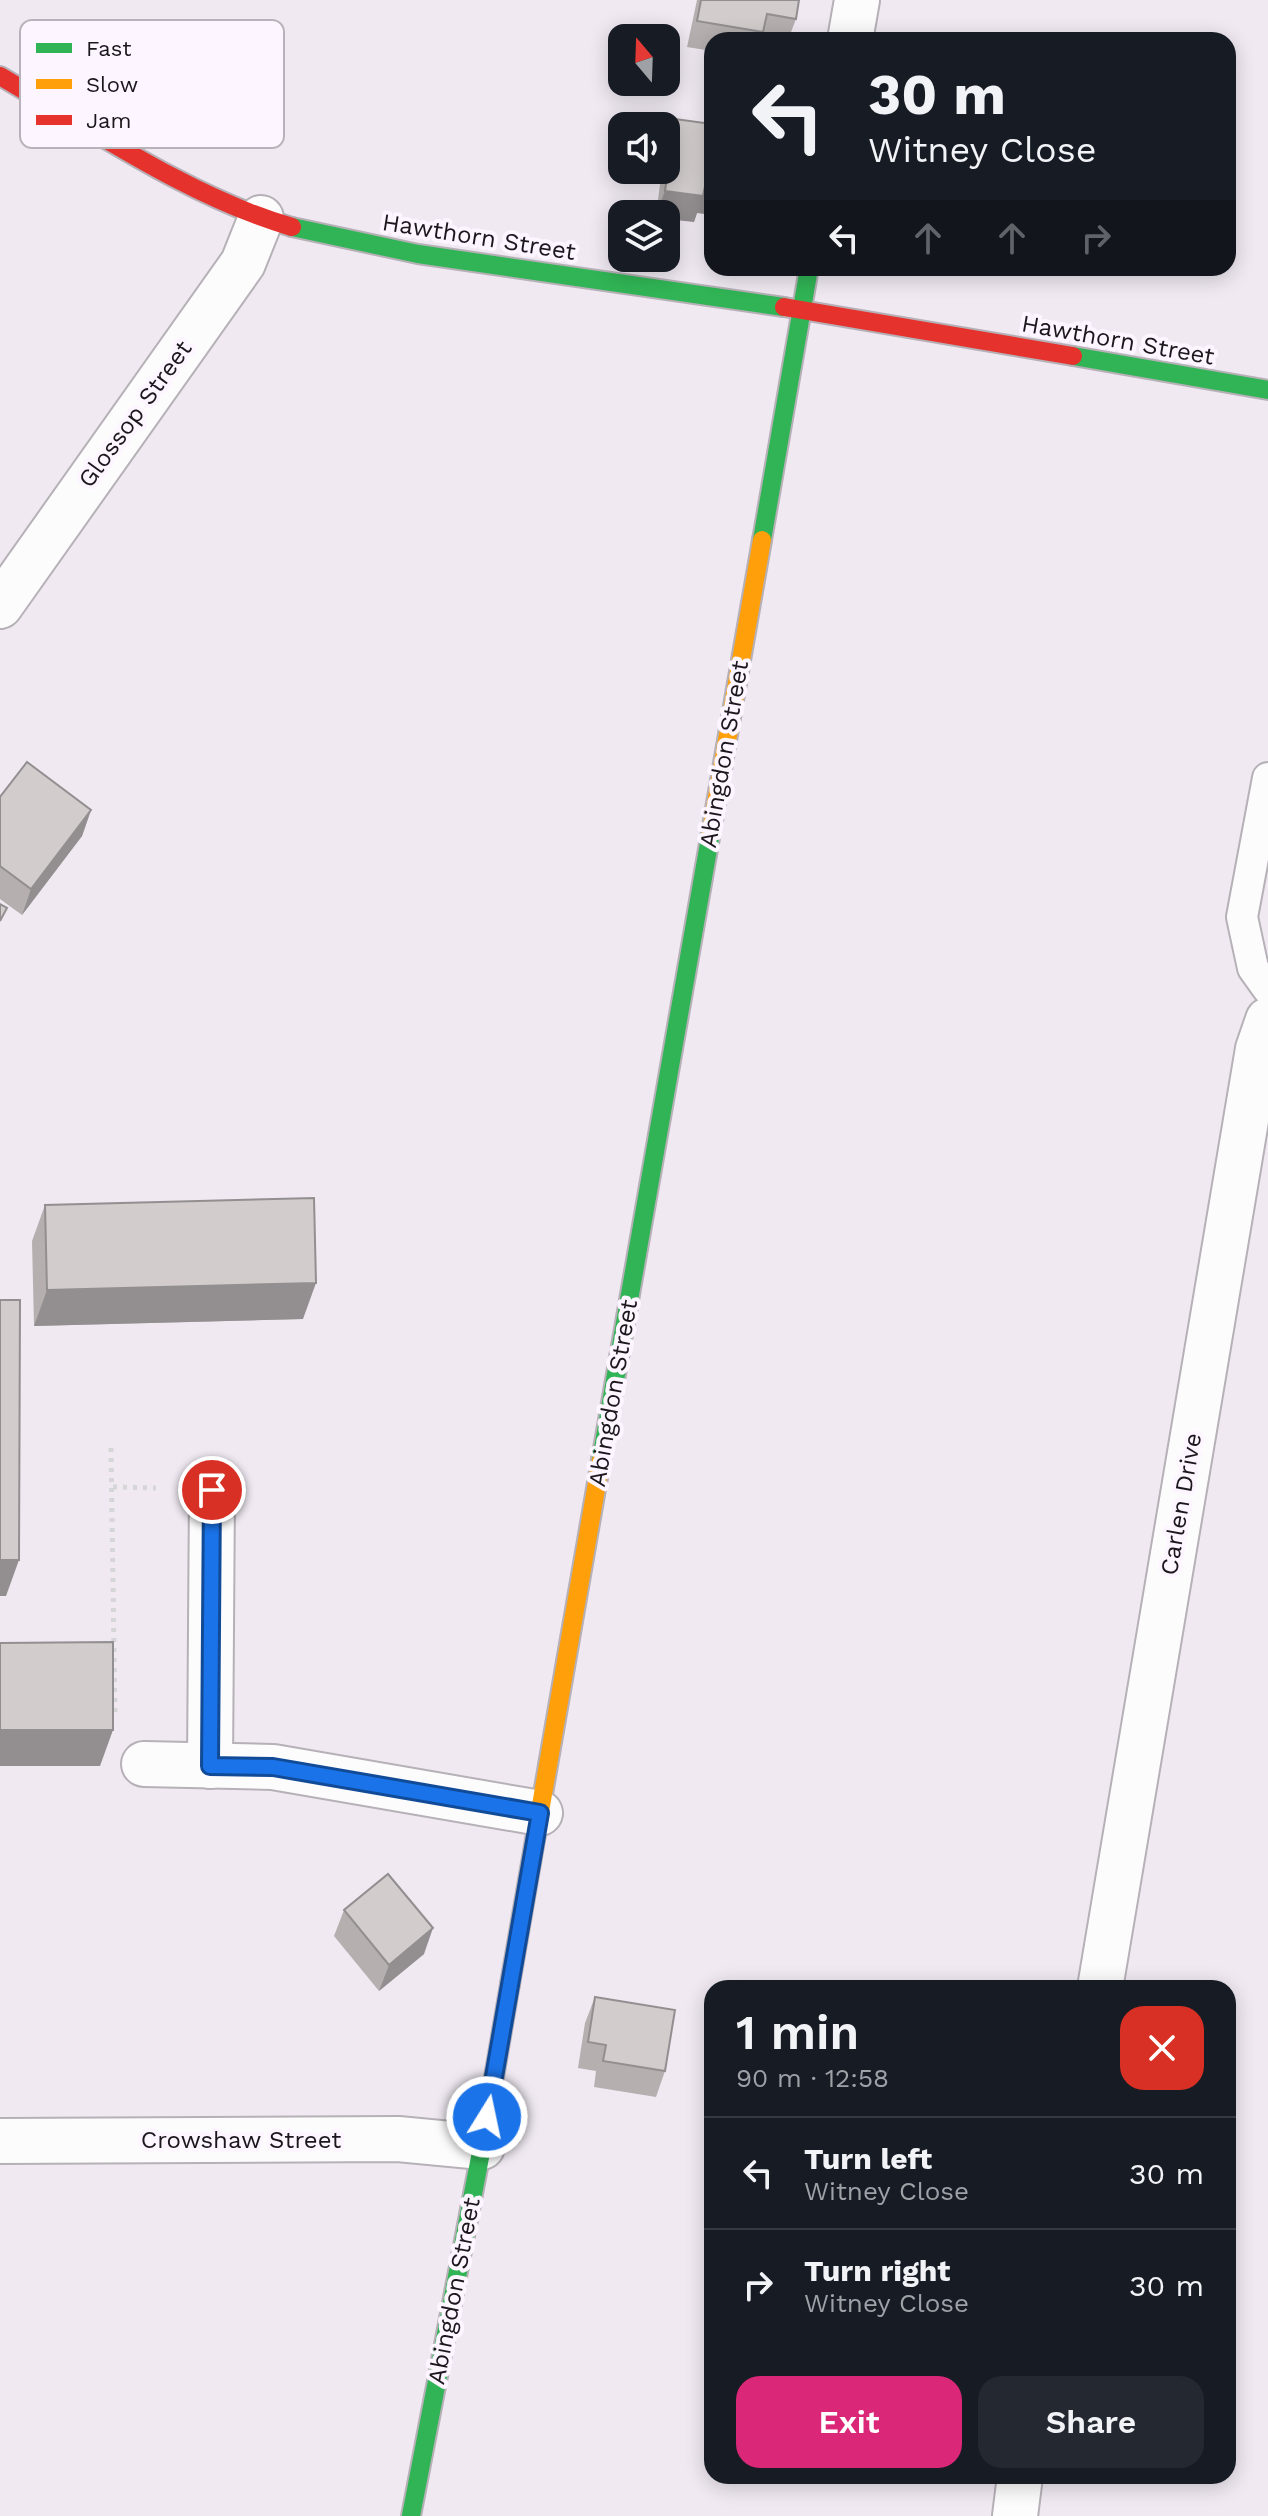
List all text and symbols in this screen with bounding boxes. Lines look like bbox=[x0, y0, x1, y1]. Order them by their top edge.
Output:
legend bbox=[20, 20, 284, 148]
north arrow bbox=[608, 24, 680, 96]
map controls bbox=[608, 24, 680, 272]
text: Fast bbox=[86, 36, 132, 61]
text: 30 m bbox=[868, 62, 1006, 128]
icon: left bbox=[736, 64, 840, 168]
text: Slow bbox=[86, 72, 138, 97]
text: Jam bbox=[86, 108, 131, 133]
button: sound bbox=[608, 112, 680, 184]
text: Witney Close bbox=[868, 129, 1096, 171]
button: layers bbox=[608, 200, 680, 272]
street label: Hawthorn Street bbox=[380, 208, 578, 266]
icon: left bbox=[822, 216, 866, 260]
icon: ahead bbox=[906, 216, 950, 260]
icon: ahead bbox=[990, 216, 1034, 260]
icon: right bbox=[1074, 216, 1118, 260]
street label: Hawthorn Street bbox=[1019, 309, 1217, 371]
street label: Glossop Street bbox=[72, 335, 198, 493]
street label: Abingdon Street bbox=[694, 658, 754, 850]
street label: Abingdon Street bbox=[583, 1297, 643, 1489]
street label: Carlen Drive bbox=[1155, 1431, 1207, 1577]
pin bbox=[178, 1456, 246, 1524]
icon: arrive bbox=[190, 1468, 234, 1512]
text: 1 min bbox=[736, 2004, 859, 2061]
button: close bbox=[1120, 2006, 1204, 2090]
text: 90 m · 12:58 bbox=[736, 2063, 889, 2093]
position arrow bbox=[445, 2075, 529, 2159]
street label: Crowshaw Street bbox=[141, 2126, 341, 2154]
text: Turn left bbox=[804, 2141, 932, 2176]
icon: left bbox=[736, 2151, 780, 2195]
text: 30 m bbox=[1129, 2156, 1204, 2191]
text: Witney Close bbox=[804, 2176, 969, 2206]
street label: Abingdon Street bbox=[422, 2195, 486, 2387]
text: Turn right bbox=[804, 2253, 950, 2288]
icon: right bbox=[736, 2263, 780, 2307]
text: 30 m bbox=[1129, 2268, 1204, 2303]
text: Witney Close bbox=[804, 2288, 969, 2318]
button: Exit bbox=[736, 2376, 962, 2468]
button: Share bbox=[978, 2376, 1204, 2468]

